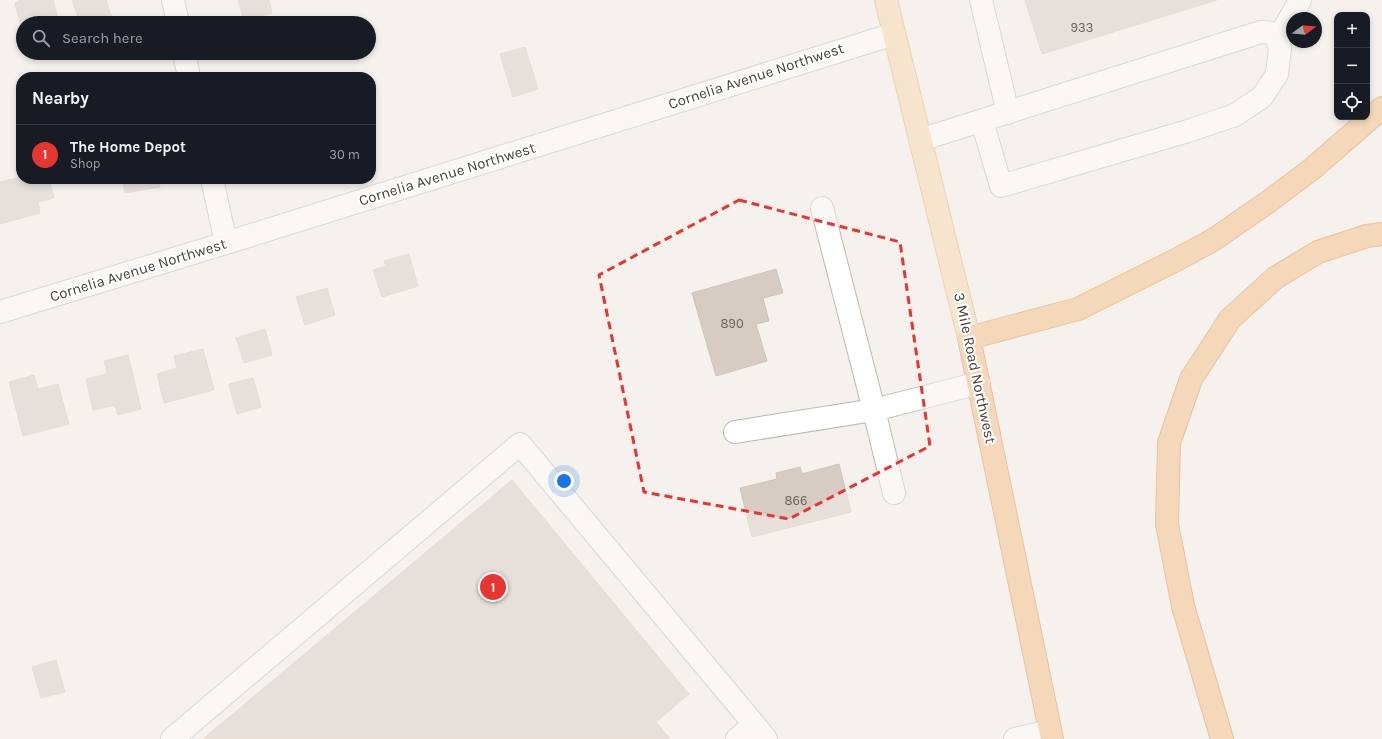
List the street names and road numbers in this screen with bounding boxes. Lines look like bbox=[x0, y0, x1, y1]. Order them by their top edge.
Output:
street label: Cornelia Avenue Northwest bbox=[666, 39, 846, 113]
street label: Cornelia Avenue Northwest bbox=[357, 138, 538, 209]
street label: Cornelia Avenue Northwest bbox=[48, 234, 229, 305]
street label: 3 Mile Road Northwest bbox=[950, 291, 1000, 445]

